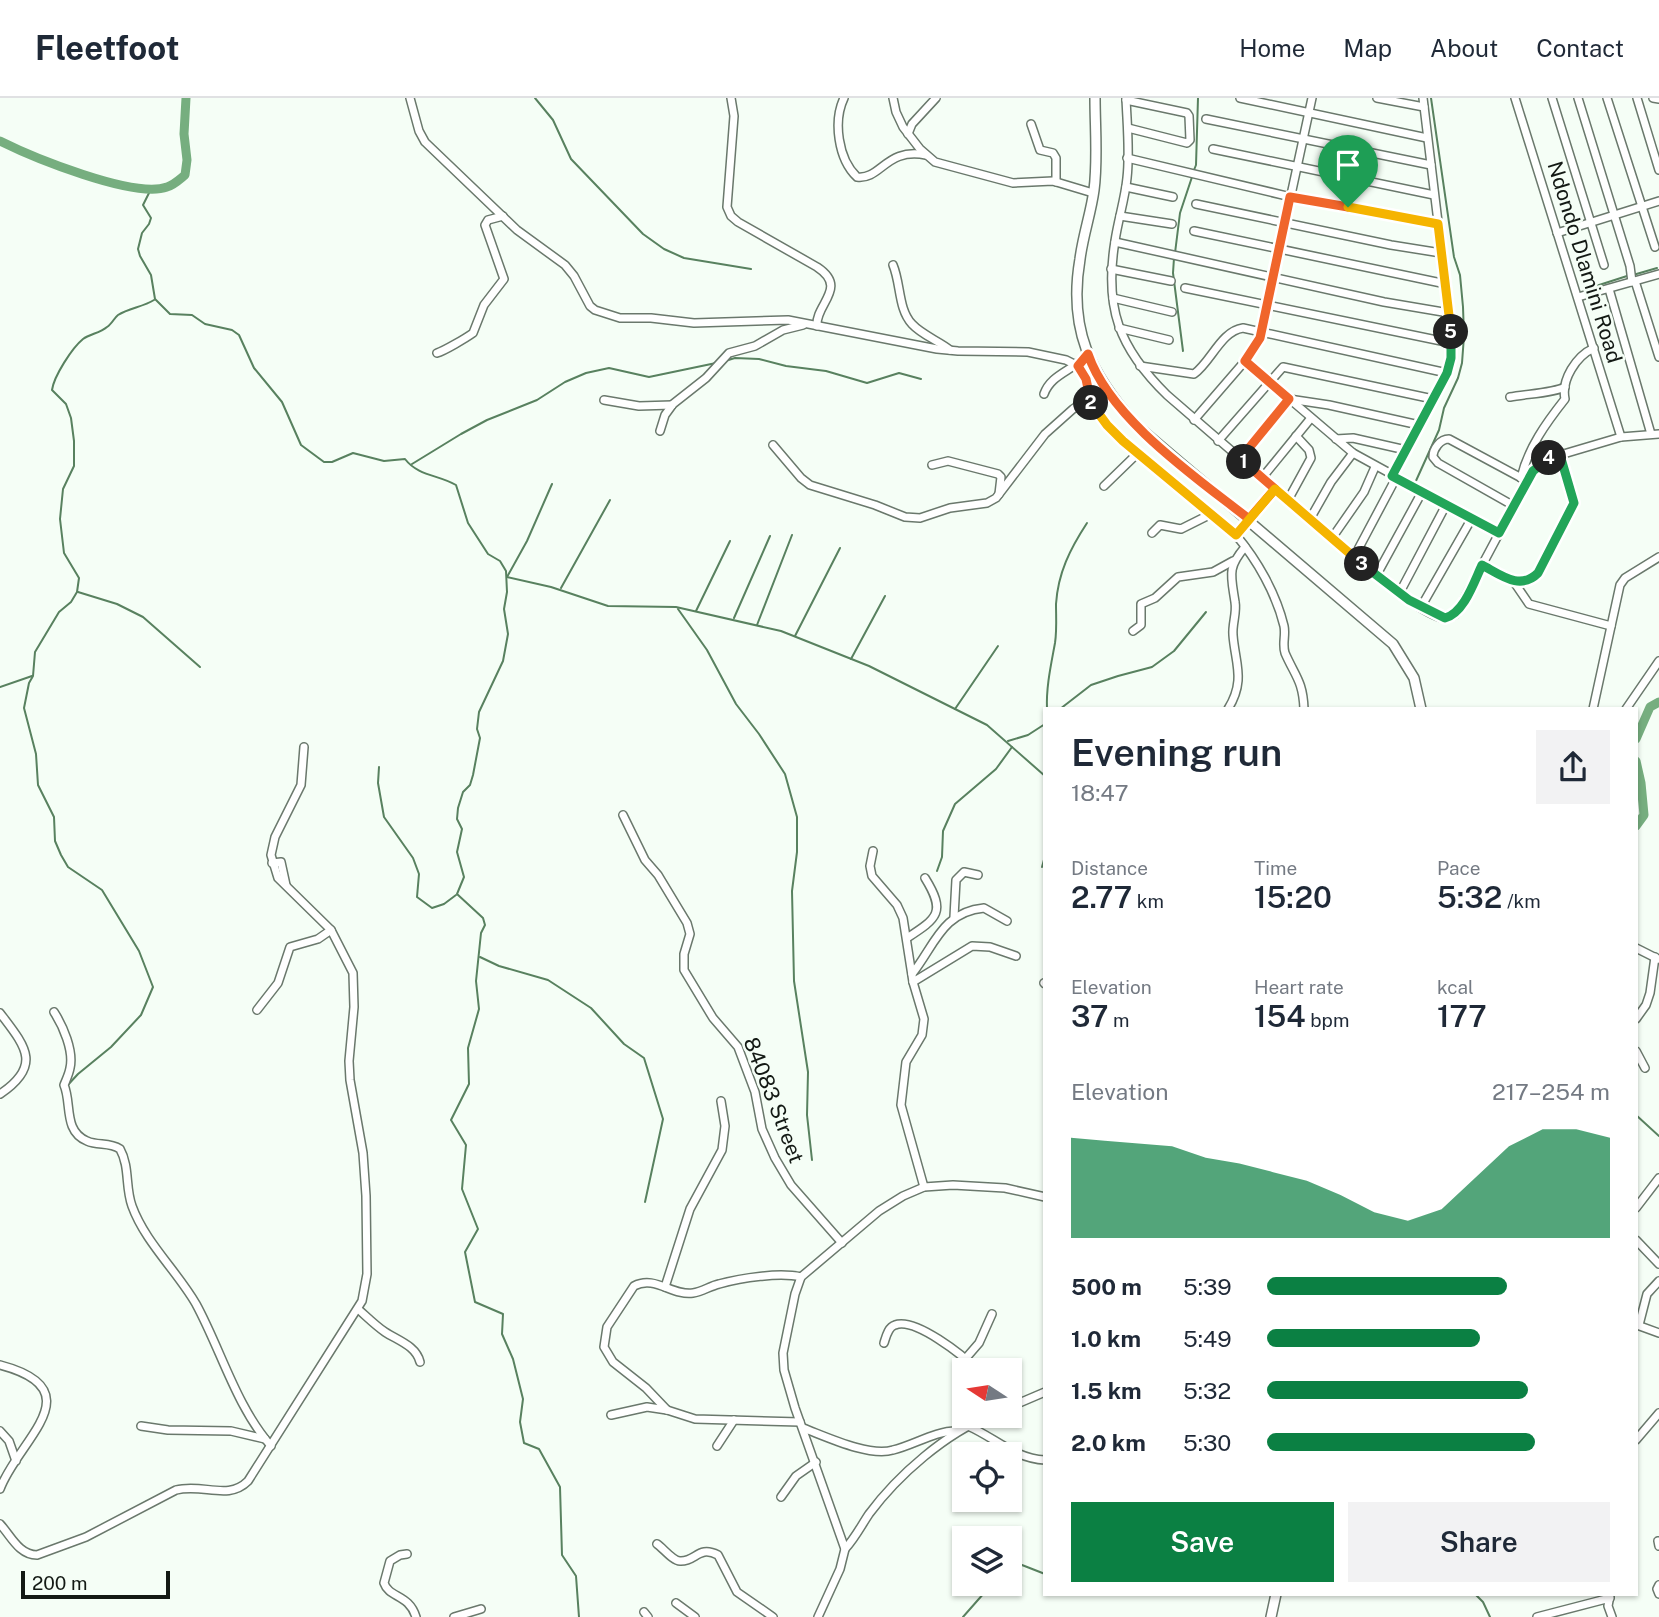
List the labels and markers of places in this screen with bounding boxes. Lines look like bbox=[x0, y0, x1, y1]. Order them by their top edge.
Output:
pin bbox=[1318, 135, 1378, 207]
pin: 5 bbox=[1434, 314, 1468, 350]
pin: 2 bbox=[1074, 386, 1108, 420]
pin: 4 bbox=[1532, 440, 1566, 476]
pin: 1 bbox=[1226, 444, 1262, 480]
pin: 3 bbox=[1344, 546, 1380, 582]

